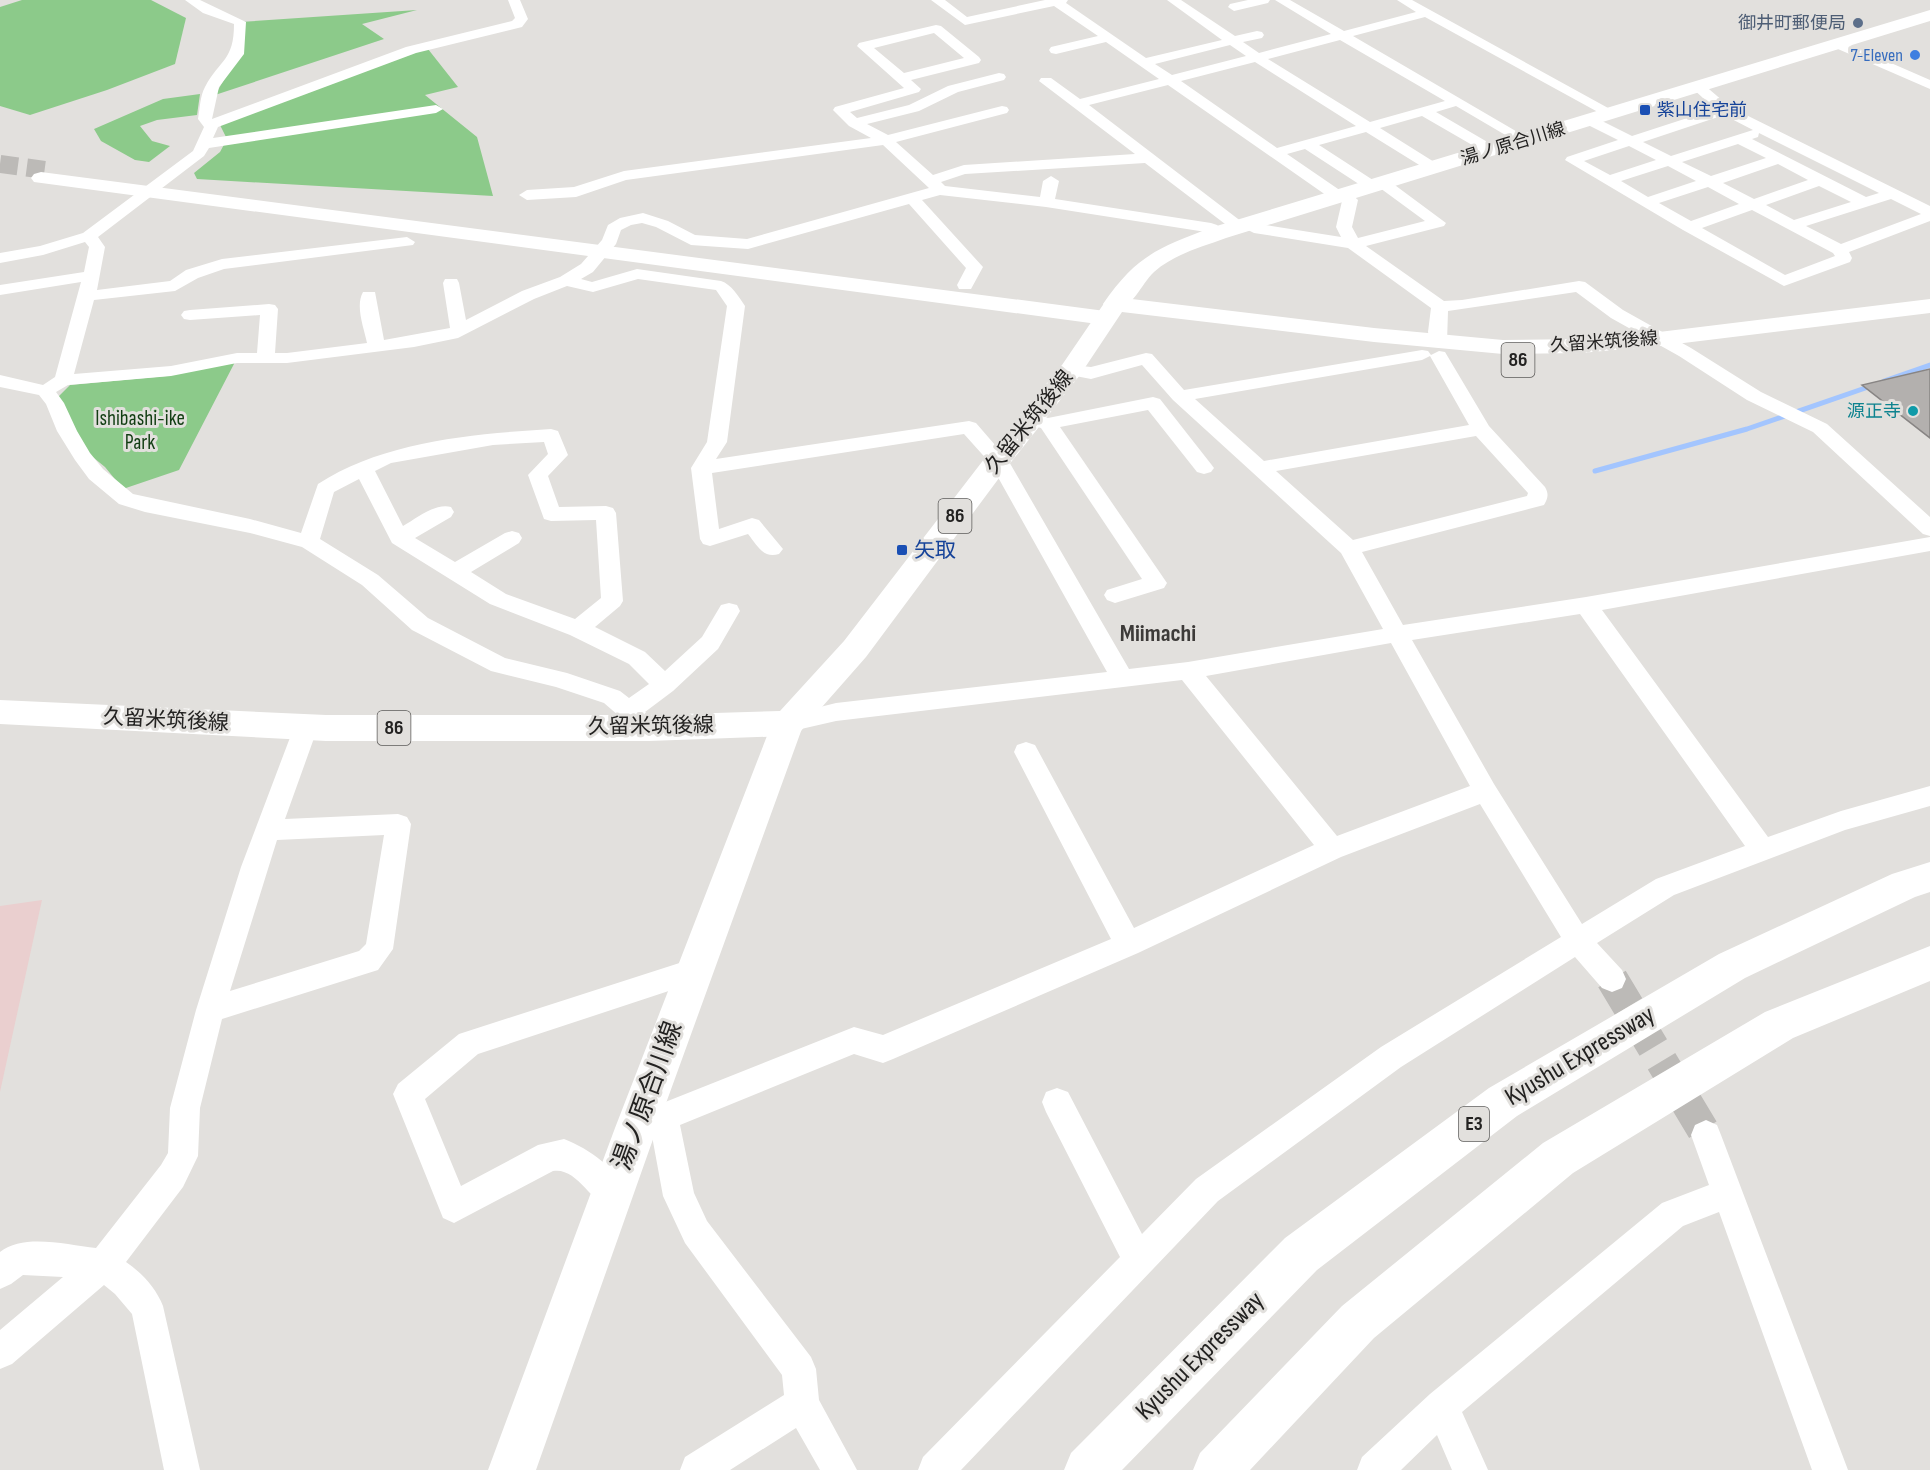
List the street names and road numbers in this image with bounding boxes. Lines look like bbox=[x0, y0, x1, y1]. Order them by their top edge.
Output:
street label: 湯ノ原合川線 bbox=[1458, 118, 1568, 170]
street label: 久留米筑後線 bbox=[1549, 328, 1659, 356]
road number: 86 bbox=[1502, 343, 1534, 377]
street label: 久留米筑後線 bbox=[980, 365, 1078, 479]
road number: 86 bbox=[938, 499, 972, 533]
street label: 久留米筑後線 bbox=[102, 704, 230, 736]
road number: 86 bbox=[378, 711, 410, 745]
street label: 久留米筑後線 bbox=[588, 712, 714, 740]
street label: Kyushu Expressway bbox=[1500, 999, 1660, 1113]
street label: 湯ノ原合川線 bbox=[607, 1017, 689, 1175]
road number: E3 bbox=[1459, 1107, 1489, 1141]
street label: Kyushu Expressway bbox=[1129, 1285, 1271, 1427]

